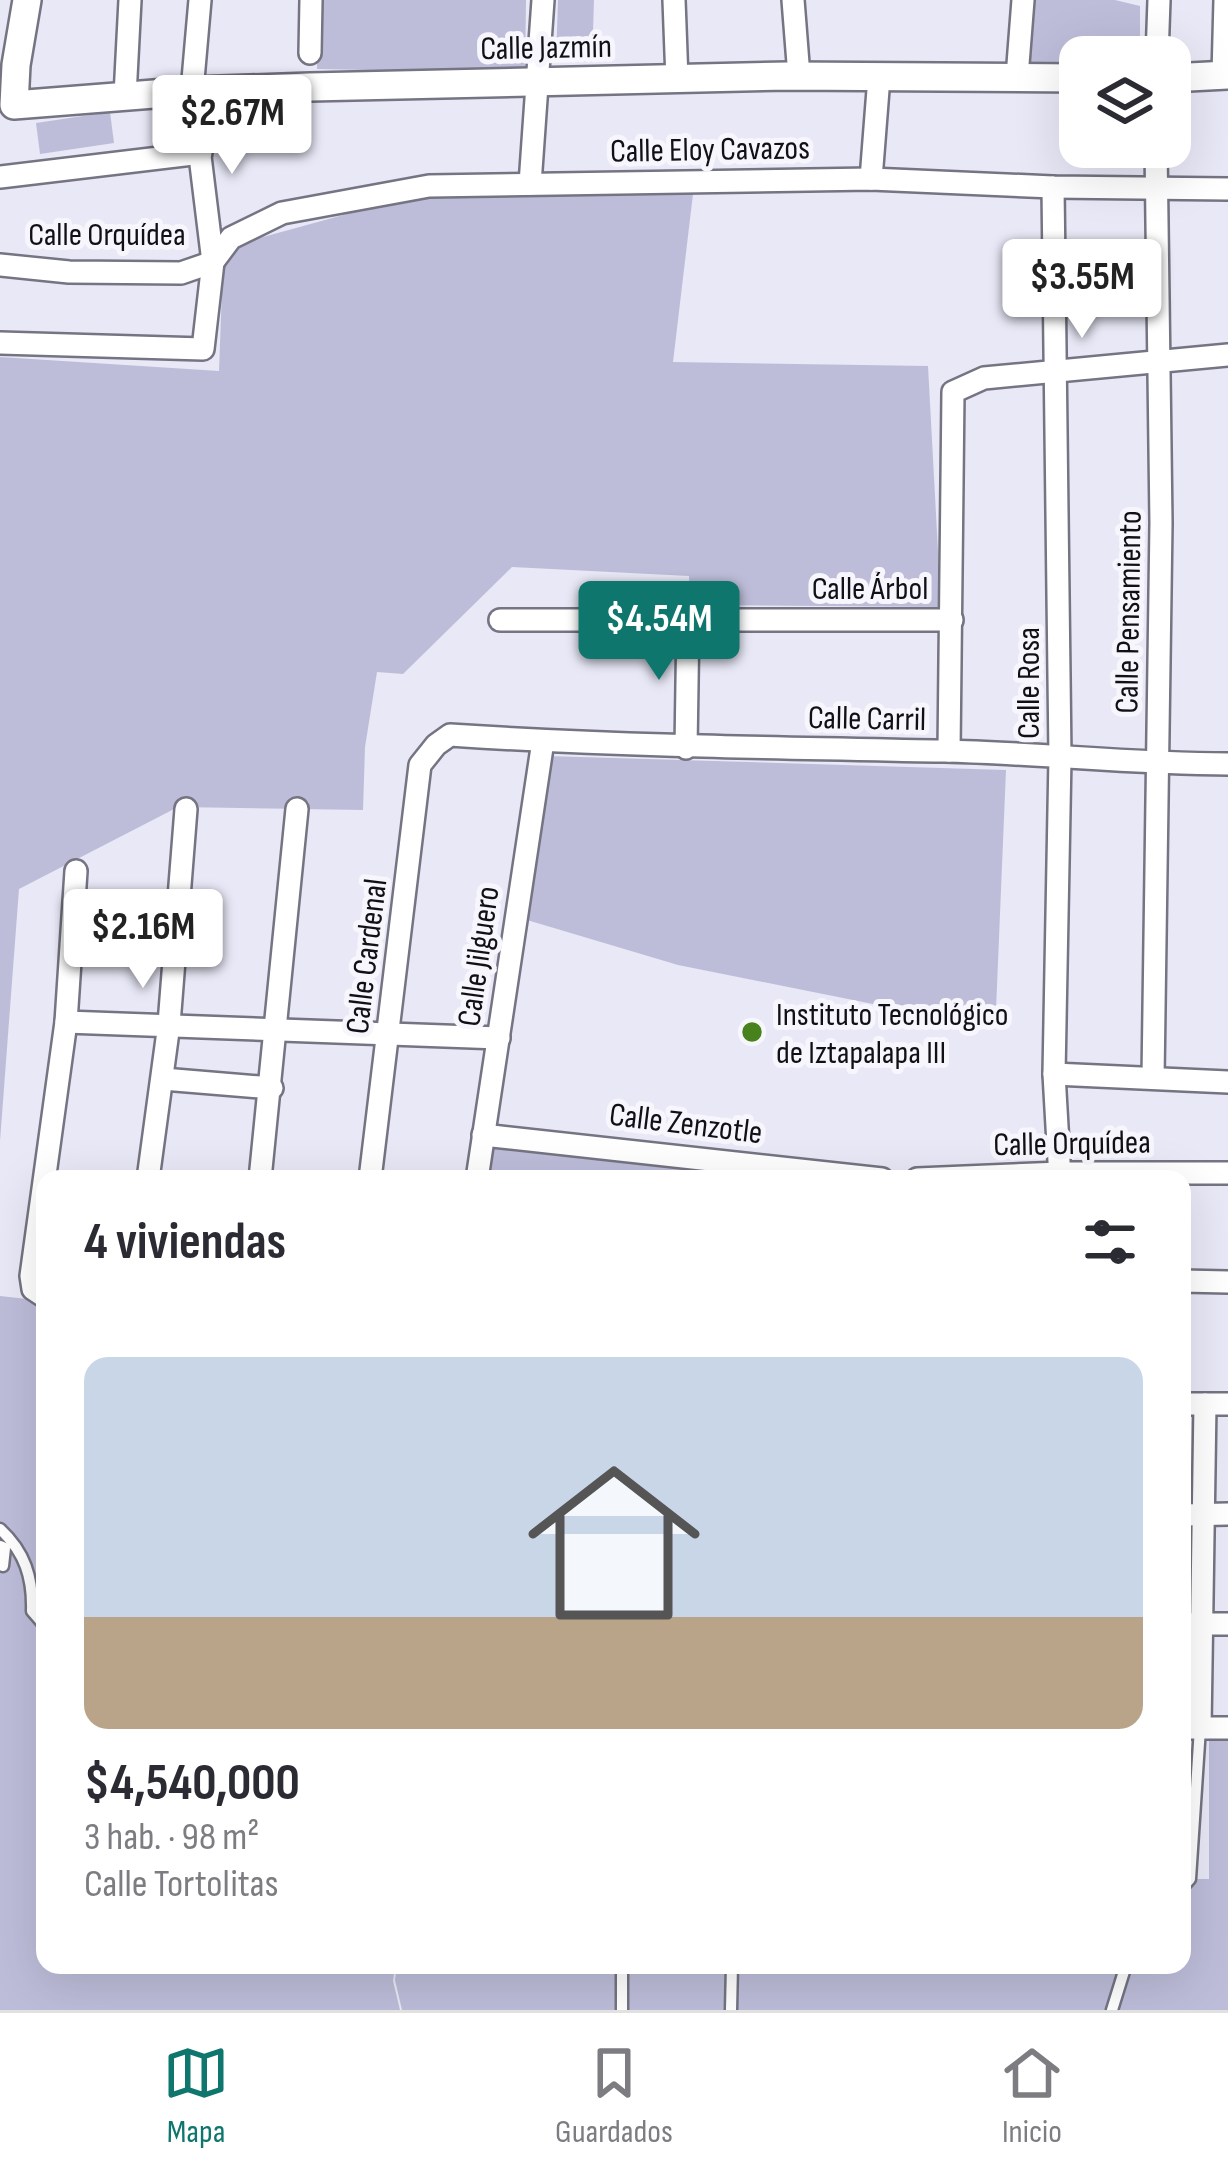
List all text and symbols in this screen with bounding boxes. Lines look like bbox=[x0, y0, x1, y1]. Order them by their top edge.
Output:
street label: Calle Jazmín bbox=[480, 27, 612, 69]
map controls bbox=[1059, 36, 1191, 168]
button: layers bbox=[1059, 36, 1191, 168]
pin: $2.67M bbox=[134, 75, 330, 177]
text: $2.67M bbox=[179, 90, 285, 137]
street label: Calle Eloy Cavazos bbox=[610, 128, 810, 172]
street label: Calle Orquídea bbox=[28, 215, 186, 255]
pin: $3.55M bbox=[984, 239, 1180, 341]
text: $3.55M bbox=[1029, 254, 1135, 301]
street label: Calle Pensamiento bbox=[1107, 510, 1151, 714]
street label: Calle Árbol bbox=[812, 569, 928, 609]
pin: $4.54M bbox=[561, 581, 757, 683]
text: $4.54M bbox=[606, 596, 712, 643]
street label: Calle Rosa bbox=[1009, 627, 1049, 739]
street label: Calle Carril bbox=[807, 698, 926, 740]
street label: Calle Cardenal bbox=[338, 876, 396, 1036]
street label: Calle Jilguero bbox=[449, 884, 509, 1029]
pin: $2.16M bbox=[45, 889, 241, 991]
text: $2.16M bbox=[91, 904, 195, 951]
place label: Instituto Tecnológico de Iztapalapa III bbox=[776, 995, 1009, 1073]
marker: Instituto Tecnológico de Iztapalapa III bbox=[739, 1019, 765, 1045]
street label: Calle Zenzotle bbox=[607, 1095, 765, 1153]
street label: Calle Orquídea bbox=[993, 1123, 1151, 1165]
icon: filters bbox=[1077, 1209, 1143, 1275]
text: 4 viviendas bbox=[84, 1212, 286, 1273]
icon: home bbox=[506, 1435, 722, 1651]
text: $4,540,000 bbox=[84, 1753, 300, 1814]
text: 3 hab. · 98 m² bbox=[84, 1814, 259, 1861]
text: Calle Tortolitas bbox=[84, 1861, 279, 1908]
tab: Mapa bbox=[163, 2040, 229, 2152]
tab: Guardados bbox=[555, 2040, 673, 2152]
tab: Inicio bbox=[999, 2040, 1065, 2152]

